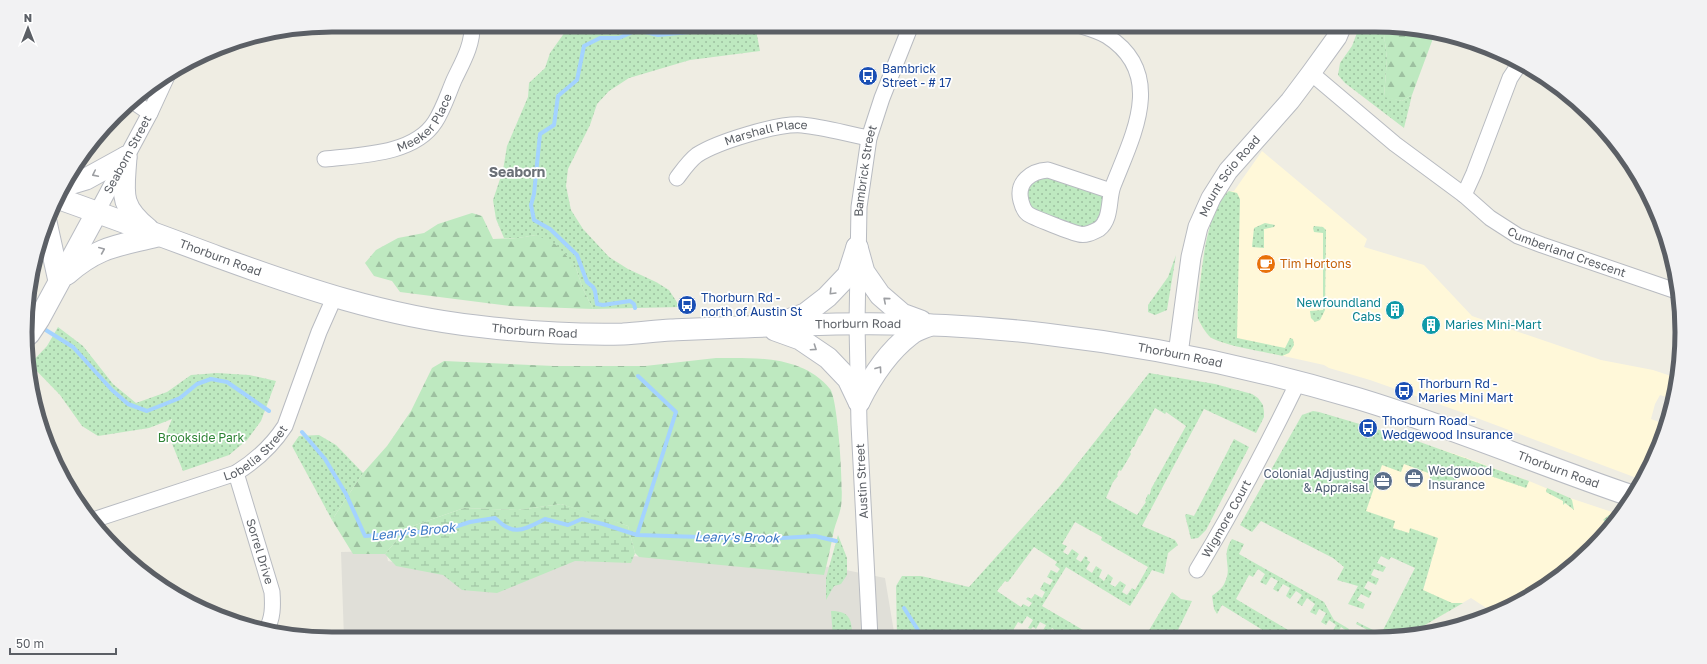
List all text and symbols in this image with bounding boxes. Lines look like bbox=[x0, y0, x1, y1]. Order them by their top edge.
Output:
north arrow bbox=[8, 8, 48, 48]
text: N bbox=[24, 11, 32, 24]
place label: Bambrick Street - # 17 bbox=[882, 61, 951, 90]
bus stop icon: Bambrick Street - # 17 bbox=[857, 65, 879, 87]
street label: Meeker Place bbox=[395, 91, 455, 155]
street label: Seaborn Street bbox=[100, 113, 154, 196]
street label: Marshall Place bbox=[722, 117, 809, 149]
street label: Bambrick Street bbox=[851, 123, 880, 217]
street label: Mount Scio Road bbox=[1196, 132, 1263, 219]
district label: Seaborn bbox=[489, 163, 545, 180]
one-way arrow bbox=[92, 169, 100, 177]
street label: Cumberland Crescent bbox=[1505, 223, 1628, 280]
street label: Thorburn Road bbox=[178, 235, 264, 279]
one-way arrow bbox=[99, 247, 106, 255]
cafe icon: Tim Hortons bbox=[1255, 253, 1277, 275]
place label: Tim Hortons bbox=[1280, 256, 1351, 271]
one-way arrow bbox=[829, 287, 837, 295]
place label: Thorburn Rd - north of Austin St bbox=[701, 290, 802, 319]
bus stop icon: Thorburn Rd - north of Austin St bbox=[676, 294, 698, 316]
place label: Newfoundland Cabs bbox=[1296, 295, 1381, 324]
one-way arrow bbox=[883, 297, 890, 304]
building icon: Newfoundland Cabs bbox=[1384, 299, 1406, 321]
building icon: Maries Mini-Mart bbox=[1420, 314, 1442, 336]
street label: Thorburn Road bbox=[815, 316, 901, 332]
place label: Maries Mini-Mart bbox=[1445, 317, 1542, 332]
street label: Thorburn Road bbox=[491, 320, 578, 341]
street label: Thorburn Road bbox=[1137, 339, 1224, 370]
one-way arrow bbox=[809, 343, 816, 350]
one-way arrow bbox=[874, 366, 882, 373]
place label: Thorburn Rd - Maries Mini Mart bbox=[1418, 376, 1513, 405]
bus stop icon: Thorburn Rd - Maries Mini Mart bbox=[1393, 380, 1415, 402]
place label: Thorburn Road - Wedgewood Insurance bbox=[1382, 413, 1513, 442]
bus stop icon: Thorburn Road - Wedgewood Insurance bbox=[1357, 417, 1379, 439]
street label: Lobelia Street bbox=[221, 422, 291, 484]
park label: Brookside Park bbox=[158, 430, 245, 445]
street label: Austin Street bbox=[852, 443, 871, 519]
street label: Thorburn Road bbox=[1516, 447, 1602, 491]
place label: Wedgwood Insurance bbox=[1428, 463, 1492, 492]
place label: Colonial Adjusting & Appraisal bbox=[1264, 466, 1369, 495]
office icon: Wedgwood Insurance bbox=[1403, 467, 1425, 489]
office icon: Colonial Adjusting & Appraisal bbox=[1372, 470, 1394, 492]
street label: Wigmore Court bbox=[1198, 477, 1254, 560]
street label: Sorrel Drive bbox=[243, 517, 277, 586]
water label: Leary's Brook bbox=[370, 518, 458, 543]
water label: Leary's Brook bbox=[694, 528, 781, 546]
scale bar bbox=[10, 630, 116, 656]
text: 50 m bbox=[16, 636, 44, 651]

